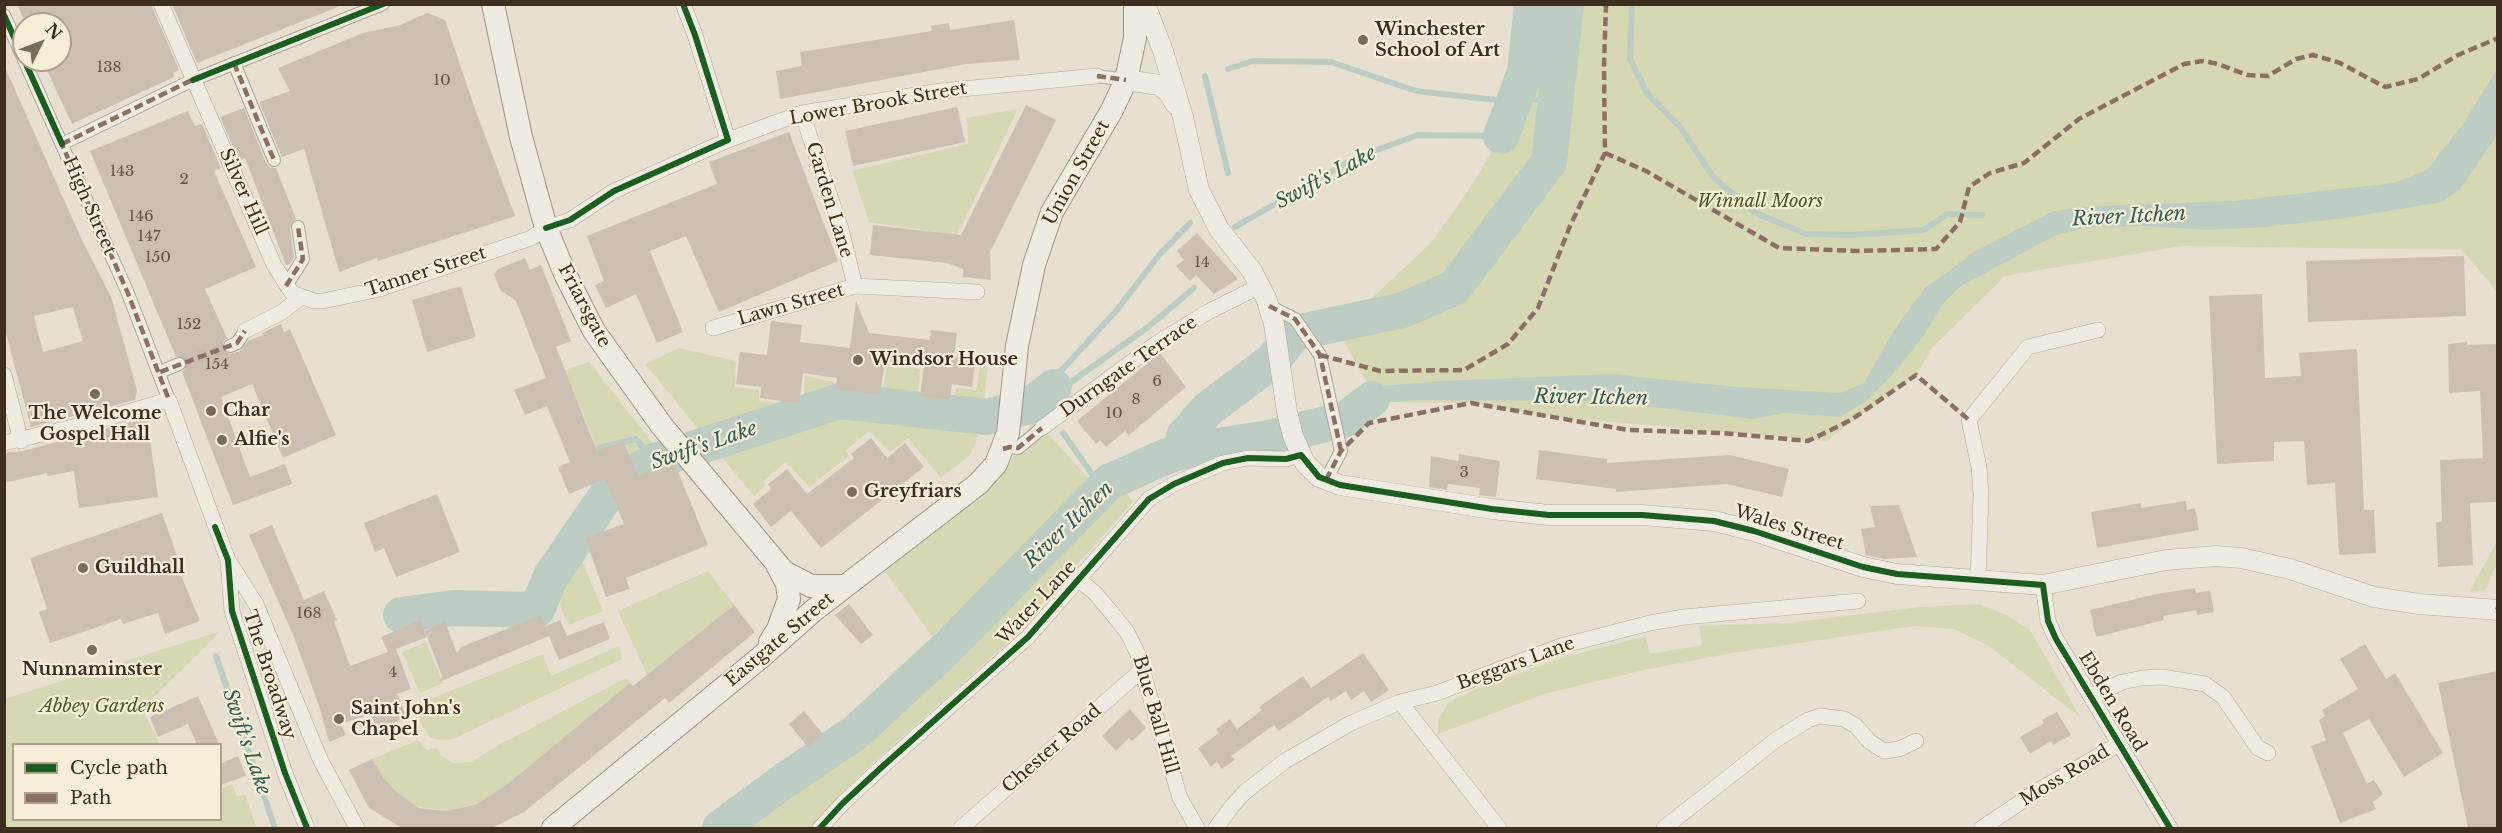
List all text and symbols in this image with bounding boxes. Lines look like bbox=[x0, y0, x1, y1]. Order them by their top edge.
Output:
north arrow bbox=[12, 12, 72, 72]
text: N bbox=[41, 19, 66, 44]
place label: Winchester School of Art bbox=[1375, 19, 1500, 62]
marker: Winchester School of Art bbox=[1356, 33, 1370, 47]
house number: 138 bbox=[96, 59, 122, 77]
house number: 10 bbox=[433, 72, 451, 90]
street label: Lower Brook Street bbox=[788, 78, 968, 130]
street label: Union Street bbox=[1039, 117, 1115, 229]
street label: Garden Lane bbox=[801, 140, 857, 260]
water label: Swift's Lake bbox=[1271, 141, 1381, 215]
street label: Silver Hill bbox=[214, 145, 272, 239]
street label: High Street bbox=[58, 154, 120, 258]
house number: 143 bbox=[110, 163, 134, 181]
house number: 2 bbox=[179, 171, 189, 189]
park label: Winnall Moors bbox=[1697, 191, 1823, 213]
water label: River Itchen bbox=[2071, 202, 2187, 232]
house number: 146 bbox=[128, 208, 154, 226]
house number: 147 bbox=[138, 228, 160, 246]
street label: Tanner Street bbox=[363, 242, 489, 302]
house number: 150 bbox=[145, 249, 171, 267]
house number: 14 bbox=[1194, 254, 1210, 272]
street label: Friarsgate bbox=[553, 261, 615, 351]
street label: Lawn Street bbox=[735, 279, 847, 331]
street label: Durngate Terrace bbox=[1056, 312, 1202, 422]
house number: 152 bbox=[177, 316, 201, 334]
place label: Windsor House bbox=[870, 349, 1018, 371]
marker: Windsor House bbox=[851, 353, 865, 367]
house number: 154 bbox=[205, 356, 229, 374]
house number: 6 bbox=[1152, 373, 1162, 391]
water label: River Itchen bbox=[1534, 385, 1648, 411]
marker: The Welcome Gospel Hall bbox=[88, 387, 102, 401]
house number: 8 bbox=[1131, 391, 1141, 409]
place label: Char bbox=[223, 400, 270, 422]
place label: The Welcome Gospel Hall bbox=[28, 403, 162, 446]
marker: Char bbox=[204, 404, 218, 418]
house number: 10 bbox=[1105, 405, 1123, 423]
water label: Swift's Lake bbox=[648, 417, 760, 475]
place label: Alfie's bbox=[234, 429, 290, 451]
marker: Alfie's bbox=[215, 433, 229, 447]
house number: 3 bbox=[1459, 464, 1469, 482]
water label: River Itchen bbox=[1020, 477, 1118, 573]
place label: Greyfriars bbox=[864, 481, 962, 503]
marker: Greyfriars bbox=[845, 485, 859, 499]
street label: Wales Street bbox=[1732, 501, 1846, 555]
place label: Guildhall bbox=[95, 557, 185, 579]
street label: Water Lane bbox=[993, 557, 1081, 649]
marker: Guildhall bbox=[76, 561, 90, 575]
street label: Eastgate Street bbox=[721, 588, 839, 692]
house number: 168 bbox=[296, 605, 322, 623]
street label: The Broadway bbox=[238, 608, 300, 742]
street label: Beggars Lane bbox=[1454, 633, 1578, 695]
marker: Nunnaminster bbox=[85, 643, 99, 657]
street label: Ebden Road bbox=[2074, 648, 2150, 756]
street label: Blue Ball Hill bbox=[1128, 653, 1182, 777]
place label: Nunnaminster bbox=[22, 659, 162, 681]
house number: 4 bbox=[389, 664, 397, 682]
water label: Swift's Lake bbox=[217, 686, 275, 798]
park label: Abbey Gardens bbox=[40, 696, 164, 718]
place label: Saint John's Chapel bbox=[351, 698, 461, 740]
street label: Chester Road bbox=[998, 700, 1106, 798]
marker: Saint John's Chapel bbox=[332, 712, 346, 726]
street label: Moss Road bbox=[2016, 741, 2114, 811]
legend bbox=[12, 743, 222, 821]
text: Cycle path bbox=[70, 757, 168, 779]
text: Path bbox=[70, 787, 111, 809]

